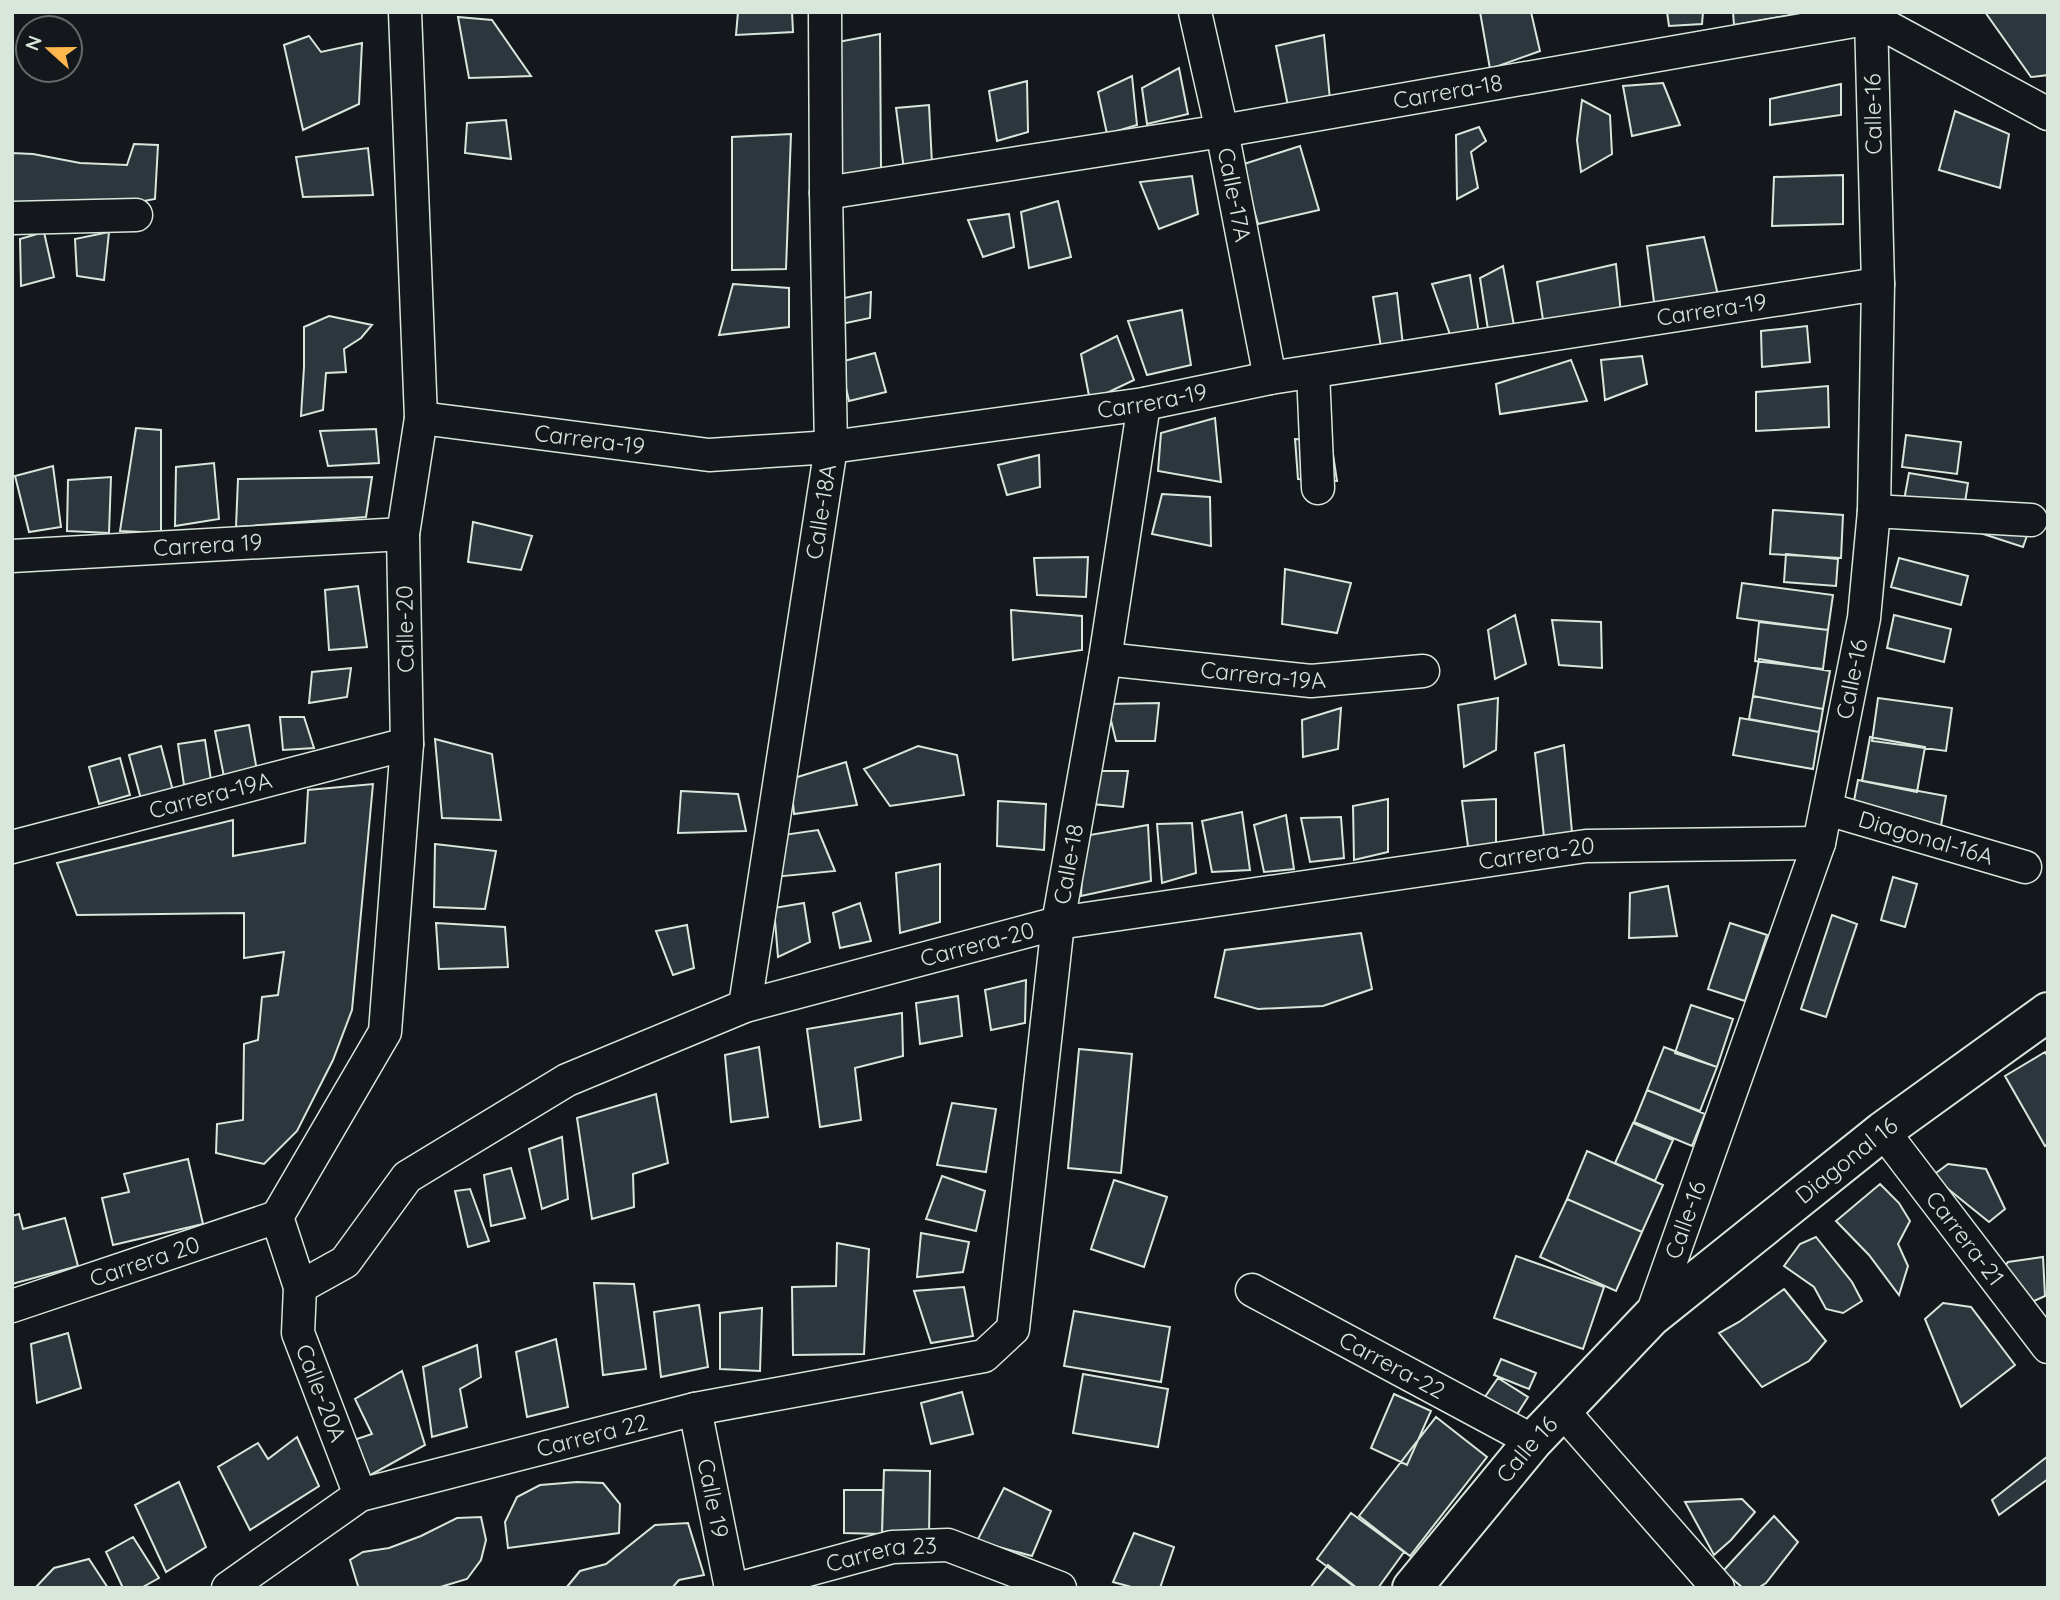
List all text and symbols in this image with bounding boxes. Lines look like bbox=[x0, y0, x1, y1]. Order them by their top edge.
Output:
north arrow bbox=[14, 14, 84, 84]
text: N bbox=[19, 32, 47, 54]
street label: Carrera-18 bbox=[1391, 67, 1505, 115]
street label: Calle-16 bbox=[1857, 73, 1888, 155]
street label: Calle-17A bbox=[1212, 145, 1258, 244]
street label: Carrera-19 bbox=[1654, 286, 1769, 332]
street label: Carrera-19 bbox=[1095, 376, 1209, 424]
street label: Carrera-19 bbox=[533, 418, 647, 461]
street label: Calle-18A bbox=[799, 462, 842, 561]
street label: Carrera 19 bbox=[152, 527, 263, 562]
street label: Calle-20 bbox=[389, 585, 420, 673]
street label: Calle-16 bbox=[1829, 636, 1873, 722]
street label: Carrera-19A bbox=[1199, 654, 1327, 695]
street label: Carrera-19A bbox=[146, 765, 275, 825]
street label: Diagonal-16A bbox=[1855, 804, 1997, 871]
street label: Calle-18 bbox=[1047, 822, 1089, 907]
street label: Carrera-20 bbox=[1476, 831, 1595, 876]
street label: Carrera-20 bbox=[917, 915, 1038, 973]
street label: Diagonal 16 bbox=[1789, 1110, 1903, 1210]
street label: Calle-16 bbox=[1658, 1177, 1712, 1263]
street label: Carrera-21 bbox=[1920, 1185, 2011, 1291]
street label: Carrera 20 bbox=[86, 1229, 203, 1293]
street label: Carrera-22 bbox=[1334, 1325, 1450, 1405]
street label: Calle-20A bbox=[290, 1340, 353, 1446]
street label: Carrera 22 bbox=[533, 1407, 650, 1463]
street label: Calle 16 bbox=[1490, 1409, 1563, 1489]
street label: Calle 19 bbox=[691, 1456, 736, 1540]
street label: Carrera 23 bbox=[823, 1530, 937, 1578]

